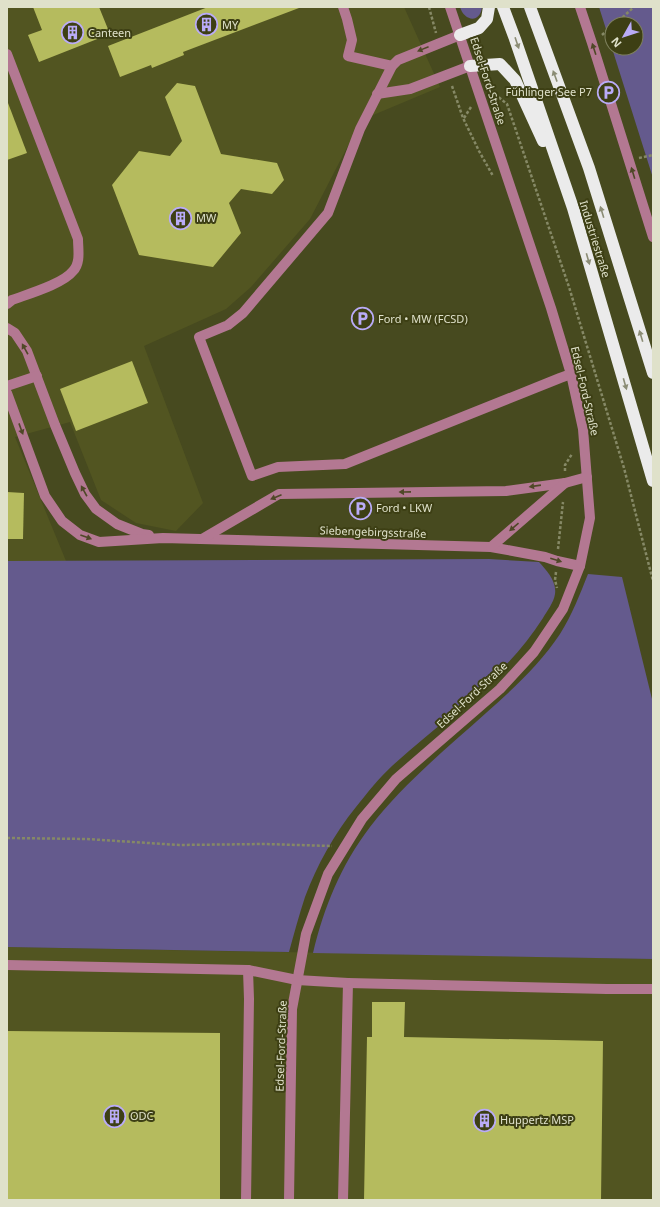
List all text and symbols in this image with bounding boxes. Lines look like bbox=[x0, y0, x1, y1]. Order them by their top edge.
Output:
building icon: MY bbox=[194, 12, 220, 38]
north arrow bbox=[604, 16, 644, 56]
place label: MY bbox=[222, 17, 239, 32]
building icon: Canteen bbox=[59, 20, 85, 46]
place label: Canteen bbox=[88, 25, 131, 40]
text: N bbox=[607, 34, 624, 51]
street label: Edsel-Ford-Straße bbox=[467, 35, 510, 127]
one-way arrow bbox=[514, 38, 520, 50]
one-way arrow bbox=[591, 43, 597, 55]
one-way arrow bbox=[417, 47, 429, 53]
one-way arrow bbox=[552, 69, 558, 81]
parking icon: Fühlinger See P7 bbox=[595, 79, 621, 105]
place label: Fühlinger See P7 bbox=[506, 84, 592, 99]
one-way arrow bbox=[630, 167, 636, 179]
street label: Industriestraße bbox=[577, 199, 614, 279]
building icon: MW bbox=[167, 205, 193, 231]
one-way arrow bbox=[599, 205, 605, 217]
place label: MW bbox=[196, 210, 217, 225]
one-way arrow bbox=[585, 253, 591, 265]
parking icon: Ford • MW (FCSD) bbox=[349, 306, 375, 332]
place label: Ford • MW (FCSD) bbox=[378, 311, 468, 326]
one-way arrow bbox=[638, 329, 644, 341]
one-way arrow bbox=[22, 343, 29, 355]
street label: Edsel-Ford-Straße bbox=[568, 345, 603, 437]
one-way arrow bbox=[622, 378, 628, 390]
one-way arrow bbox=[18, 424, 24, 436]
one-way arrow bbox=[529, 483, 541, 489]
one-way arrow bbox=[81, 485, 88, 497]
one-way arrow bbox=[398, 489, 411, 495]
one-way arrow bbox=[270, 494, 282, 500]
parking icon: Ford • LKW bbox=[348, 495, 374, 521]
place label: Ford • LKW bbox=[376, 500, 433, 515]
street label: Siebengebirgsstraße bbox=[319, 522, 427, 541]
one-way arrow bbox=[509, 522, 520, 531]
one-way arrow bbox=[80, 534, 92, 540]
one-way arrow bbox=[551, 558, 563, 564]
street label: Edsel-Ford-Straße bbox=[433, 658, 510, 731]
street label: Edsel-Ford-Straße bbox=[271, 1000, 290, 1092]
building icon: ODC bbox=[101, 1103, 127, 1129]
building icon: Huppertz MSP bbox=[471, 1107, 497, 1133]
place label: ODC bbox=[130, 1108, 154, 1123]
place label: Huppertz MSP bbox=[500, 1112, 574, 1127]

